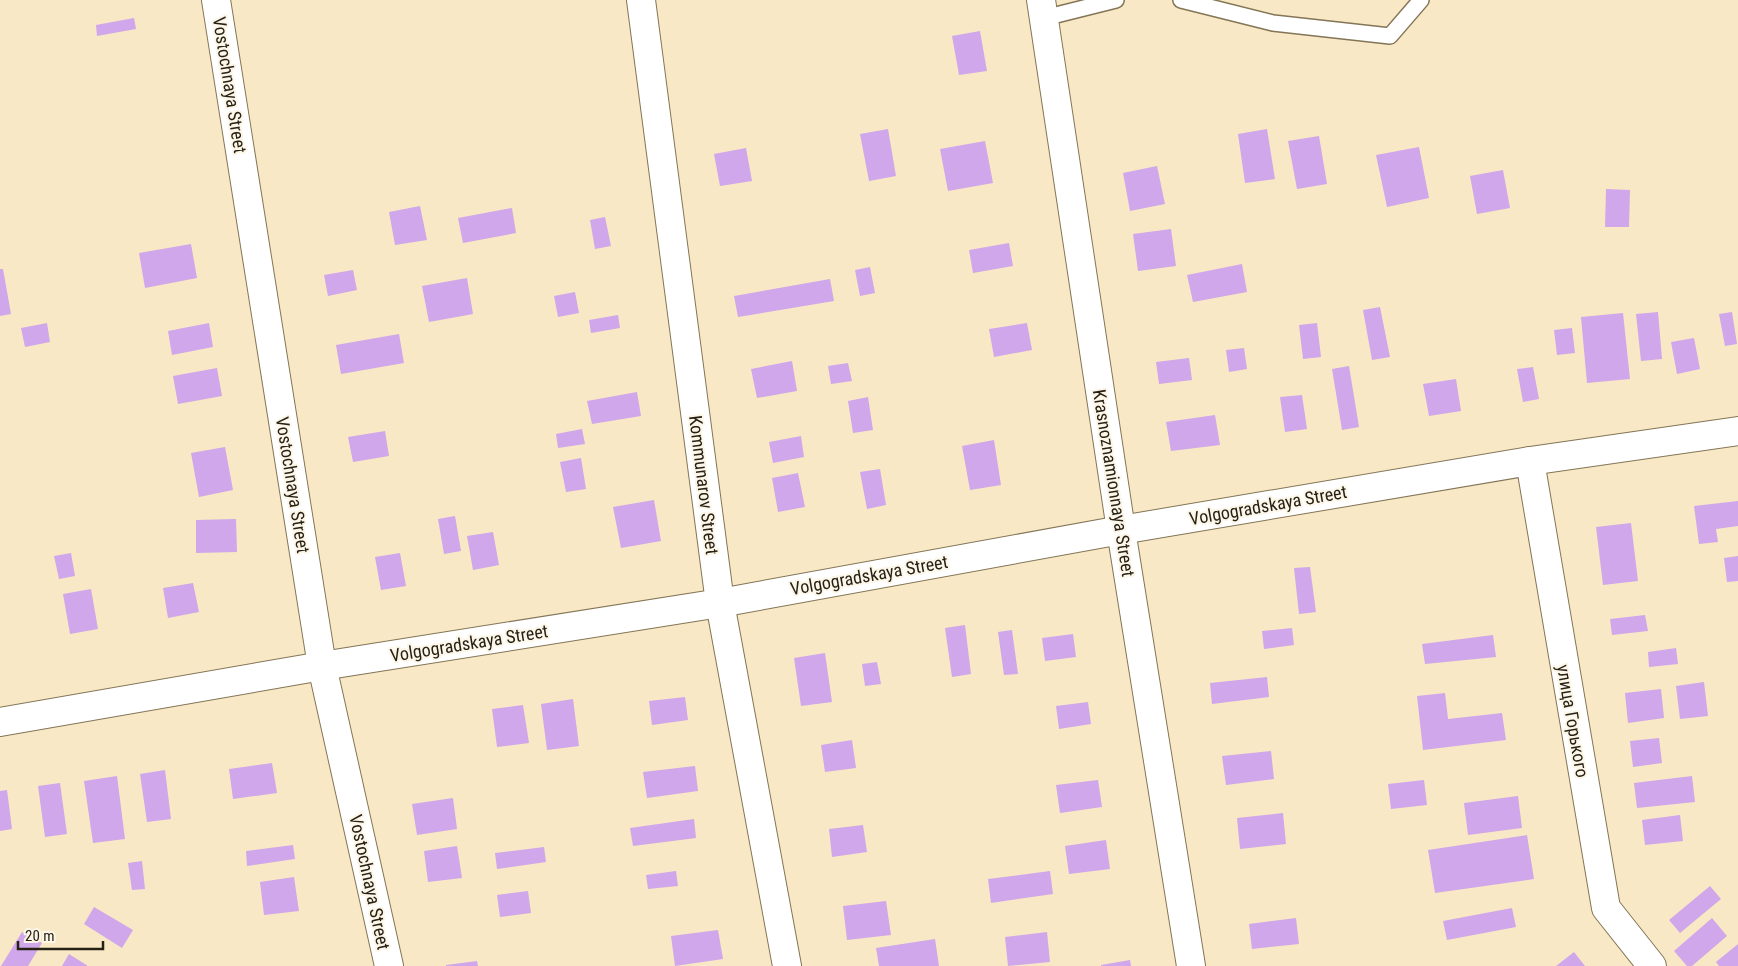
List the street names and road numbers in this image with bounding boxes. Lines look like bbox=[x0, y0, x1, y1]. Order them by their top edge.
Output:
street label: Vostochnaya Street bbox=[209, 15, 251, 155]
street label: Krasnoznamionnaya Street bbox=[1089, 388, 1139, 578]
street label: Kommunarov Street bbox=[685, 414, 723, 556]
street label: Vostochnaya Street bbox=[272, 415, 314, 555]
street label: Volgogradskaya Street bbox=[1188, 481, 1348, 529]
street label: Volgogradskaya Street bbox=[789, 551, 949, 599]
street label: Volgogradskaya Street bbox=[389, 620, 549, 666]
street label: улица Горького bbox=[1553, 663, 1593, 779]
street label: Vostochnaya Street bbox=[345, 813, 395, 951]

